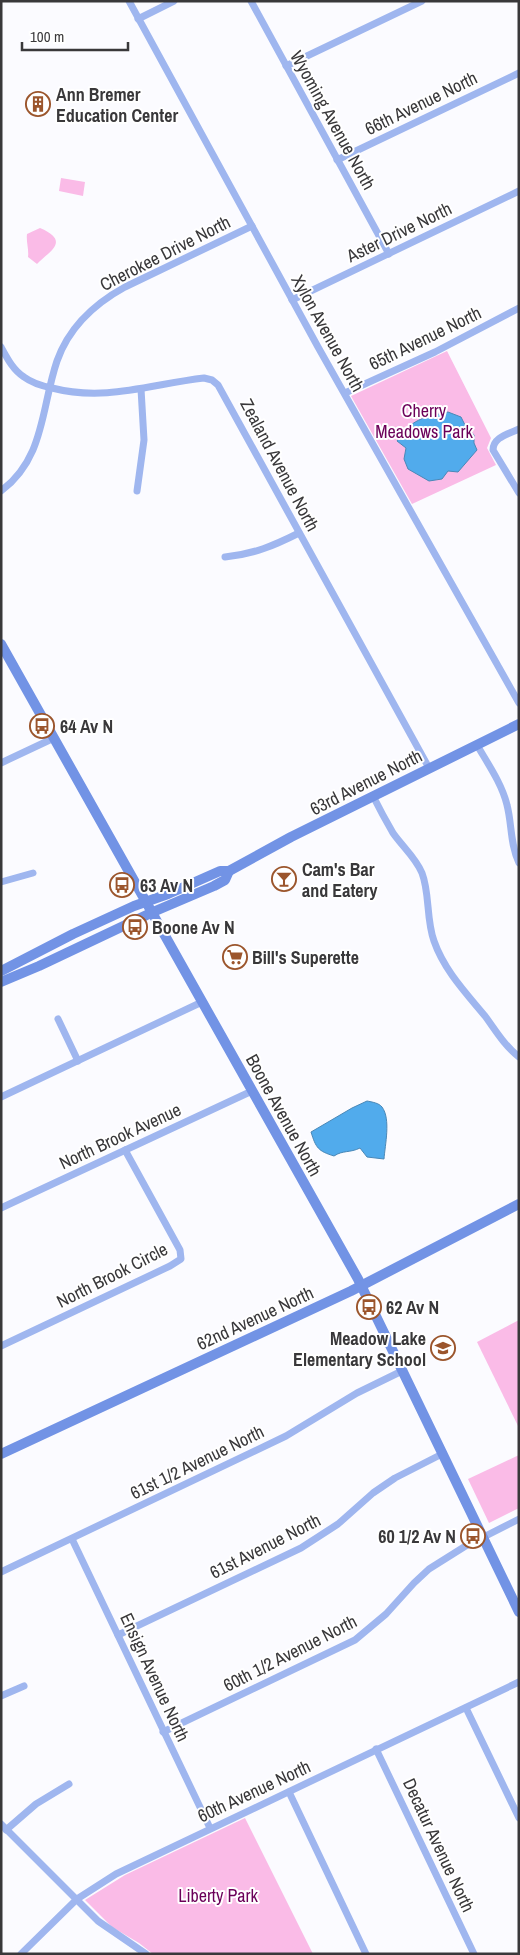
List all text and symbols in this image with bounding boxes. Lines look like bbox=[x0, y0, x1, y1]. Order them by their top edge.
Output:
scale bar bbox=[22, 20, 129, 52]
text: 100 m bbox=[30, 26, 64, 47]
street label: Wyoming Avenue North bbox=[284, 46, 382, 194]
street label: 66th Avenue North bbox=[361, 65, 481, 141]
place label: Ann Bremer Education Center bbox=[56, 82, 178, 128]
building icon: Ann Bremer Education Center bbox=[25, 91, 51, 117]
street label: Aster Drive North bbox=[341, 196, 456, 269]
street label: Cherokee Drive North bbox=[95, 209, 235, 297]
street label: Xylon Avenue North bbox=[286, 270, 370, 396]
street label: 65th Avenue North bbox=[365, 300, 485, 376]
street label: Zealand Avenue North bbox=[235, 394, 325, 536]
park label: Cherry Meadows Park bbox=[375, 398, 473, 444]
bus stop icon: 64 Av N bbox=[29, 713, 55, 739]
place label: 64 Av N bbox=[60, 714, 113, 739]
street label: 63rd Avenue North bbox=[306, 743, 426, 821]
place label: Cam's Bar and Eatery bbox=[302, 857, 378, 903]
bar icon: Cam's Bar and Eatery bbox=[271, 866, 297, 892]
bus stop icon: 63 Av N bbox=[109, 872, 135, 898]
place label: 63 Av N bbox=[140, 873, 193, 898]
bus stop icon: Boone Av N bbox=[122, 914, 148, 940]
place label: Boone Av N bbox=[152, 915, 235, 940]
supermarket icon: Bill's Superette bbox=[222, 944, 248, 970]
place label: Bill's Superette bbox=[252, 945, 359, 970]
street label: Boone Avenue North bbox=[240, 1049, 328, 1181]
street label: North Brook Avenue bbox=[55, 1097, 185, 1175]
street label: North Brook Circle bbox=[52, 1236, 172, 1314]
street label: 62nd Avenue North bbox=[193, 1280, 317, 1356]
bus stop icon: 62 Av N bbox=[356, 1294, 382, 1320]
place label: 62 Av N bbox=[386, 1295, 439, 1320]
place label: Meadow Lake Elementary School bbox=[293, 1326, 426, 1372]
school or university icon: Meadow Lake Elementary School bbox=[430, 1335, 456, 1361]
street label: 61st 1/2 Avenue North bbox=[126, 1419, 268, 1505]
street label: 61st Avenue North bbox=[205, 1507, 325, 1585]
bus stop icon: 60 1/2 Av N bbox=[460, 1523, 486, 1549]
place label: 60 1/2 Av N bbox=[378, 1524, 456, 1549]
street label: Ensign Avenue North bbox=[114, 1609, 196, 1745]
street label: 60th 1/2 Avenue North bbox=[219, 1609, 361, 1697]
street label: 60th Avenue North bbox=[193, 1754, 315, 1828]
street label: Decatur Avenue North bbox=[397, 1774, 481, 1916]
park label: Liberty Park bbox=[178, 1883, 258, 1908]

